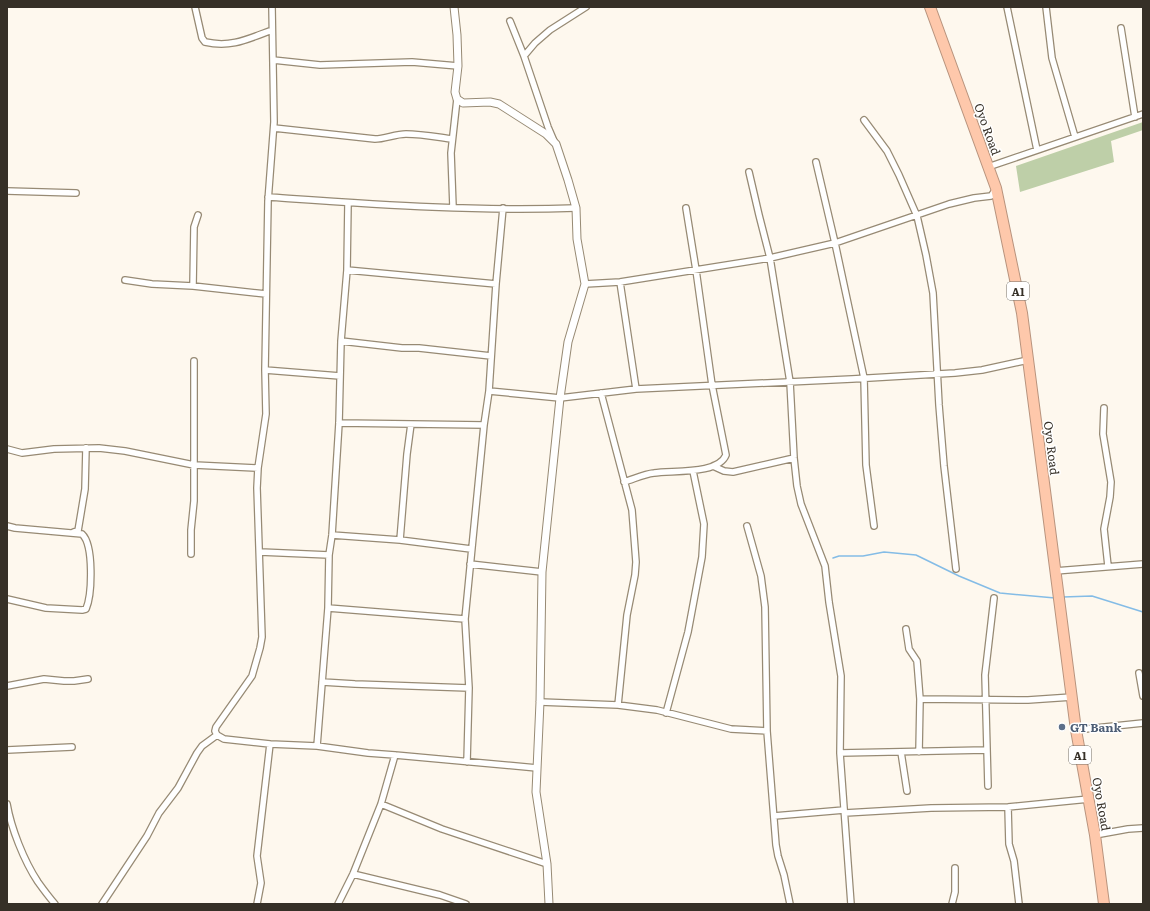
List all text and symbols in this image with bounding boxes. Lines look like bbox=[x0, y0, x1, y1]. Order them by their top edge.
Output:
street label: Oyo Road bbox=[970, 100, 1006, 158]
road number: A1 bbox=[1007, 282, 1029, 300]
street label: Oyo Road bbox=[1040, 420, 1064, 477]
place label: GT Bank bbox=[1070, 718, 1123, 736]
marker: GT Bank bbox=[1057, 722, 1067, 732]
road number: A1 bbox=[1069, 746, 1091, 764]
street label: Oyo Road bbox=[1088, 776, 1116, 833]

